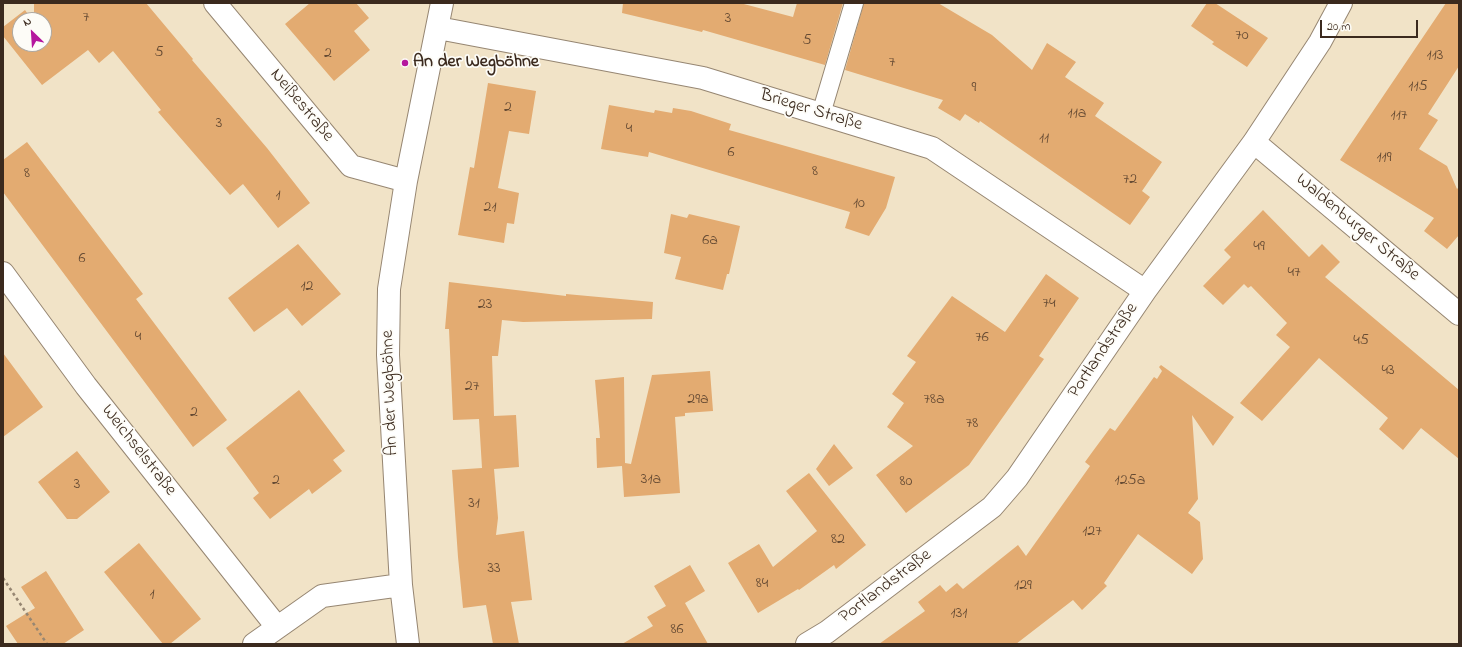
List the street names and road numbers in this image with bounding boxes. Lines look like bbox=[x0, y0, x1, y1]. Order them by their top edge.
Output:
street label: Neißestraße bbox=[264, 65, 338, 147]
street label: Brieger Straße bbox=[757, 85, 865, 137]
street label: Waldenburger Straße bbox=[1290, 170, 1424, 286]
street label: Portlandstraße bbox=[1064, 299, 1144, 403]
street label: An der Wegböhne bbox=[378, 330, 404, 456]
street label: Weichselstraße bbox=[96, 401, 180, 501]
street label: Portlandstraße bbox=[836, 545, 936, 629]

